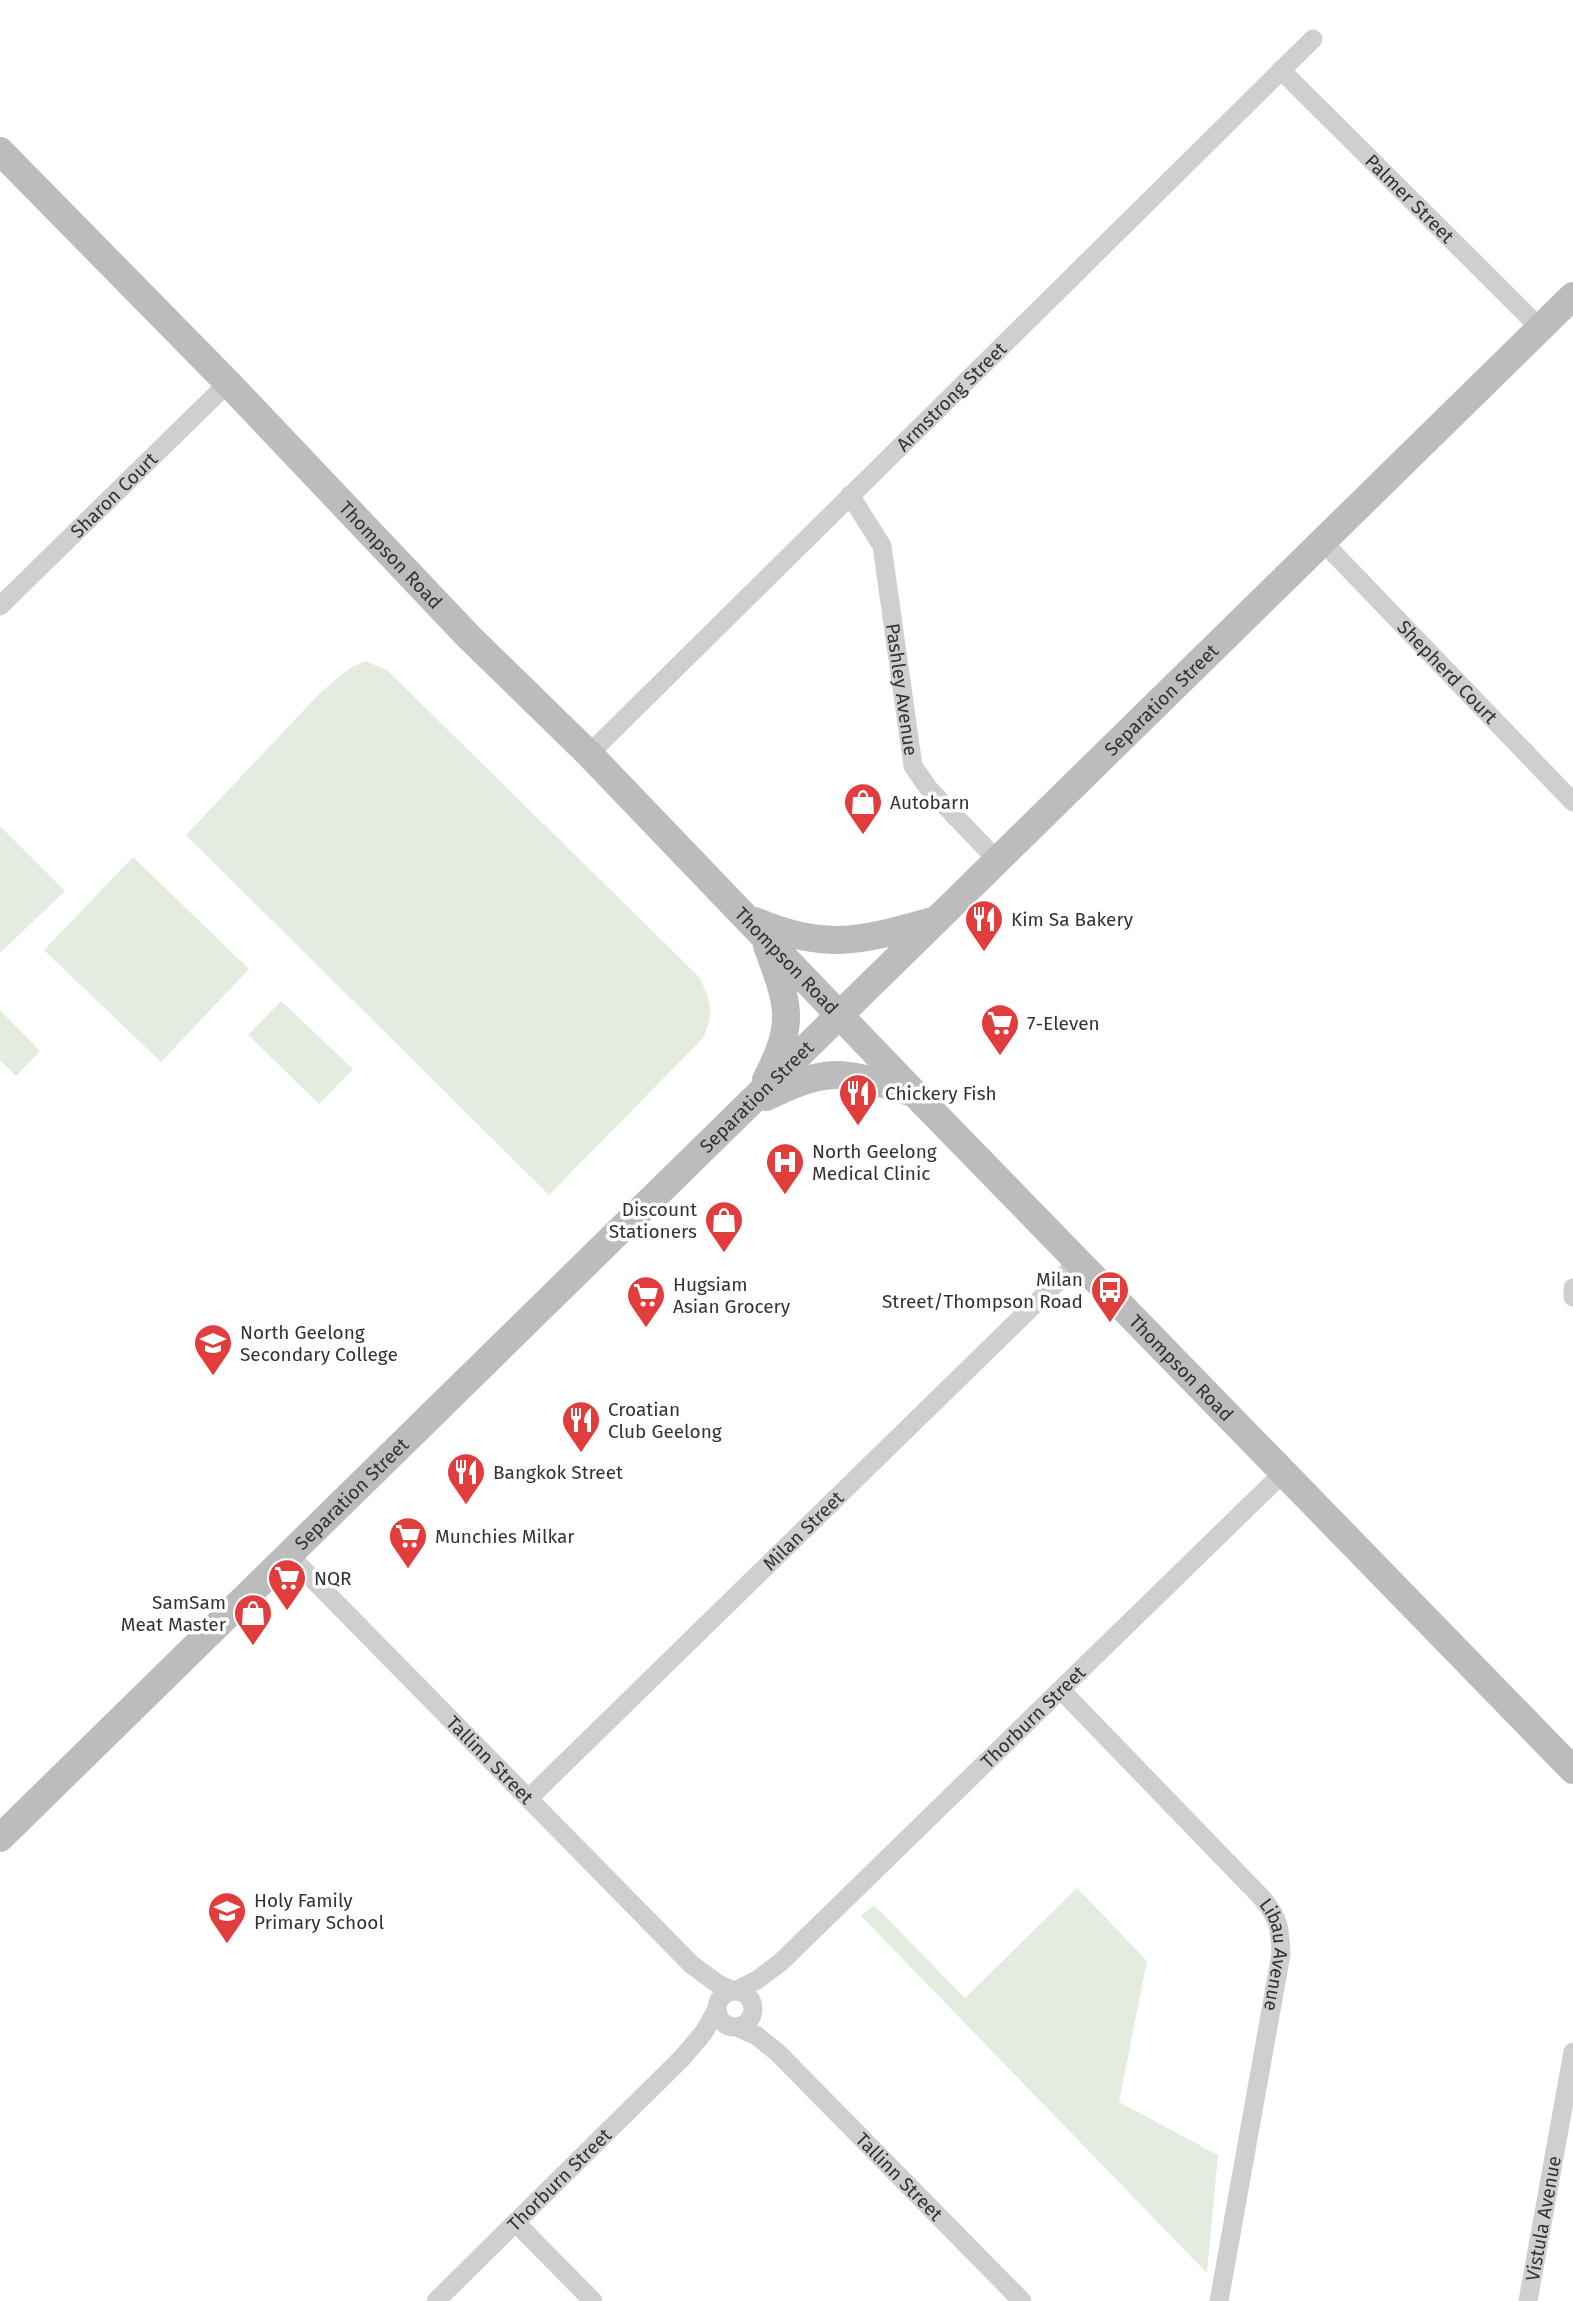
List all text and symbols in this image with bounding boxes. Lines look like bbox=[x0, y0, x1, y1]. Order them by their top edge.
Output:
street label: Palmer Street bbox=[1361, 149, 1459, 248]
street label: Armstrong Street bbox=[891, 337, 1011, 456]
street label: Sharon Court bbox=[65, 447, 162, 542]
street label: Thompson Road bbox=[335, 496, 447, 613]
street label: Shepherd Court bbox=[1393, 615, 1503, 728]
street label: Pashley Avenue bbox=[882, 622, 923, 757]
street label: Separation Street bbox=[1099, 639, 1223, 761]
shop icon: Autobarn bbox=[842, 781, 884, 836]
place label: Autobarn bbox=[890, 791, 970, 814]
restaurant icon: Kim Sa Bakery bbox=[963, 898, 1005, 953]
street label: Thompson Road bbox=[730, 902, 844, 1019]
place label: Kim Sa Bakery bbox=[1011, 908, 1134, 931]
supermarket icon: 7-Eleven bbox=[979, 1002, 1021, 1057]
place label: 7-Eleven bbox=[1027, 1012, 1100, 1035]
street label: Separation Street bbox=[695, 1036, 818, 1157]
restaurant icon: Chickery Fish bbox=[837, 1072, 879, 1127]
place label: Chickery Fish bbox=[885, 1082, 997, 1105]
place label: North Geelong Medical Clinic bbox=[812, 1140, 937, 1185]
hospital icon: North Geelong Medical Clinic bbox=[764, 1141, 806, 1196]
place label: Discount Stationers bbox=[609, 1198, 697, 1243]
shop icon: Discount Stationers bbox=[703, 1199, 745, 1254]
place label: Milan Street/Thompson Road bbox=[882, 1268, 1083, 1313]
bus stop icon: Milan Street/Thompson Road bbox=[1089, 1269, 1131, 1324]
place label: Hugsiam Asian Grocery bbox=[673, 1273, 791, 1318]
supermarket icon: Hugsiam Asian Grocery bbox=[625, 1274, 667, 1329]
street label: Thompson Road bbox=[1124, 1310, 1238, 1426]
place label: North Geelong Secondary College bbox=[240, 1321, 398, 1366]
school or university icon: North Geelong Secondary College bbox=[192, 1322, 234, 1377]
place label: Croatian Club Geelong bbox=[608, 1398, 722, 1443]
restaurant icon: Croatian Club Geelong bbox=[560, 1399, 602, 1454]
street label: Separation Street bbox=[290, 1433, 413, 1554]
restaurant icon: Bangkok Street bbox=[445, 1451, 487, 1506]
place label: Bangkok Street bbox=[493, 1461, 623, 1484]
street label: Milan Street bbox=[758, 1486, 848, 1575]
supermarket icon: Munchies Milkar bbox=[387, 1515, 429, 1570]
place label: Munchies Milkar bbox=[435, 1525, 575, 1548]
supermarket icon: NQR bbox=[266, 1557, 308, 1612]
place label: NQR bbox=[314, 1567, 352, 1590]
place label: SamSam Meat Master bbox=[121, 1591, 227, 1636]
shop icon: SamSam Meat Master bbox=[232, 1592, 274, 1647]
street label: Thorburn Street bbox=[976, 1661, 1090, 1773]
street label: Tallinn Street bbox=[442, 1711, 539, 1809]
place label: Holy Family Primary School bbox=[254, 1889, 384, 1934]
school or university icon: Holy Family Primary School bbox=[206, 1890, 248, 1945]
street label: Libau Avenue bbox=[1255, 1893, 1293, 2013]
street label: Thorburn Street bbox=[502, 2123, 616, 2236]
street label: Tallinn Street bbox=[851, 2128, 948, 2225]
street label: Vistula Avenue bbox=[1520, 2154, 1566, 2283]

